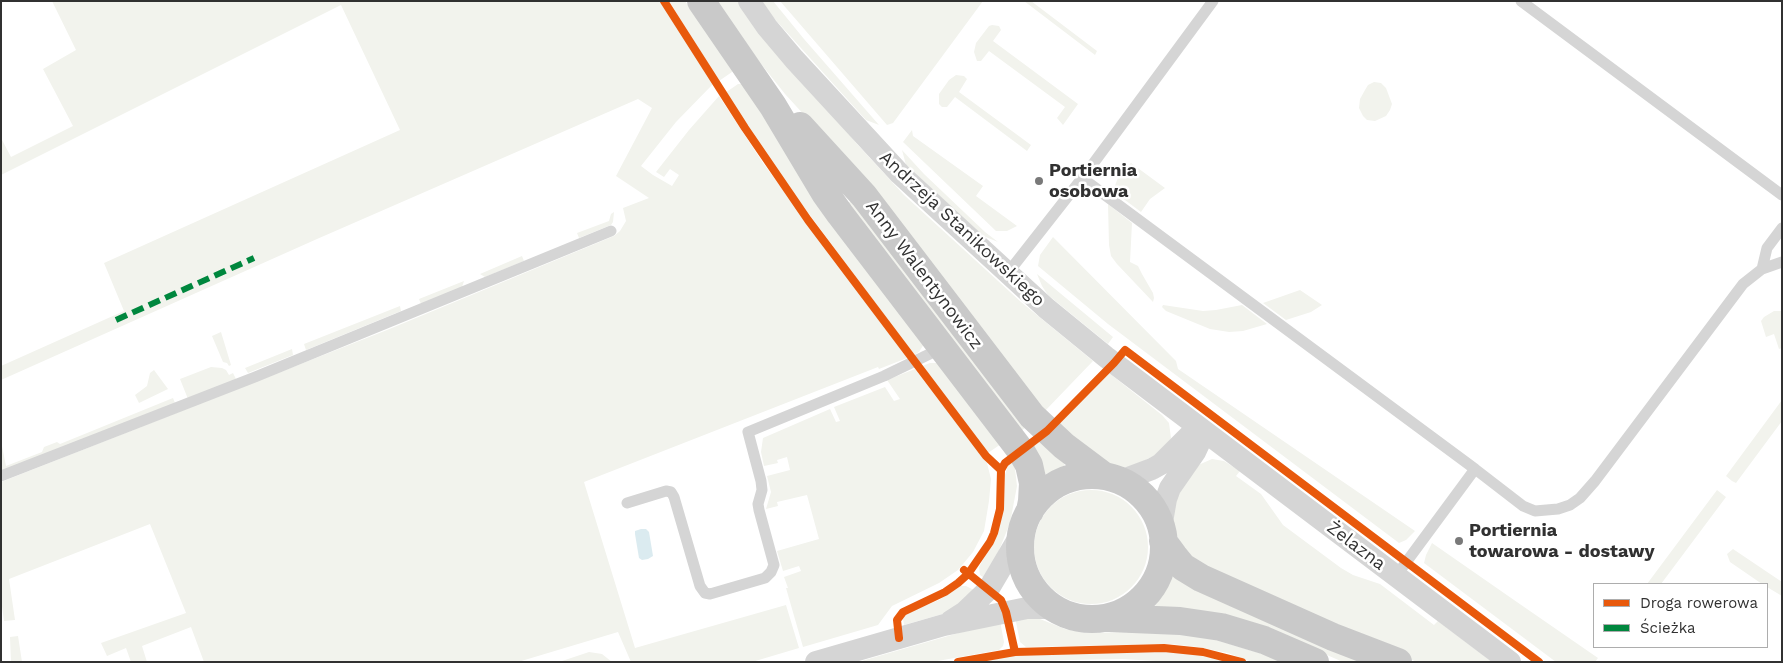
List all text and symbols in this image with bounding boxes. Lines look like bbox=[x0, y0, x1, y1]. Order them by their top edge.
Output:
street label: Andrzeja Stanikowskiego bbox=[875, 147, 1049, 311]
place label: Portiernia osobowa bbox=[1049, 160, 1137, 202]
marker: Portiernia osobowa bbox=[1033, 175, 1045, 187]
street label: Anny Walentynowicz bbox=[861, 196, 987, 354]
street label: Żelazna bbox=[1322, 517, 1390, 575]
place label: Portiernia towarowa - dostawy bbox=[1469, 520, 1655, 562]
marker: Portiernia towarowa - dostawy bbox=[1453, 535, 1465, 547]
legend bbox=[1593, 583, 1768, 648]
text: Droga rowerowa bbox=[1640, 594, 1758, 612]
text: Ścieżka bbox=[1640, 619, 1696, 637]

